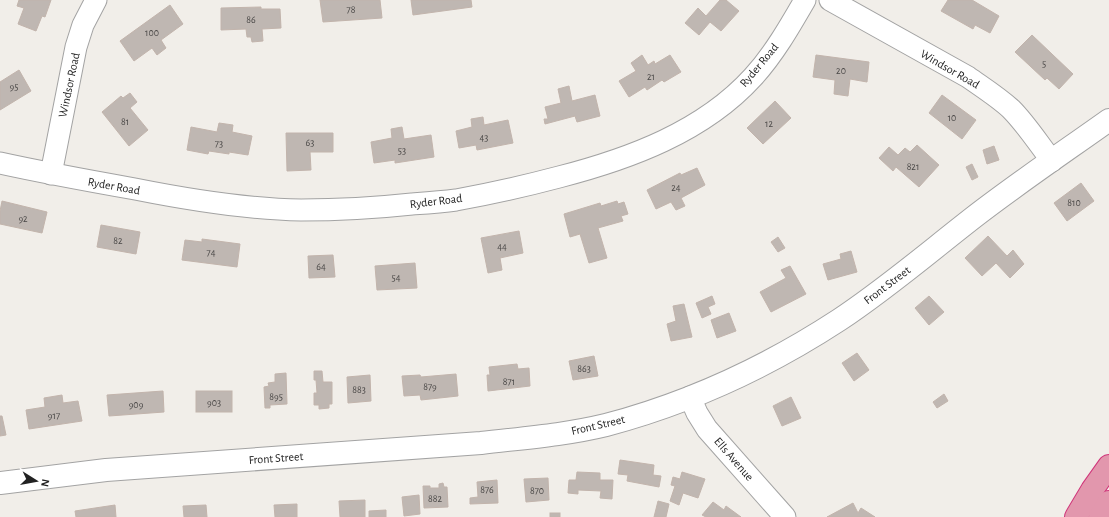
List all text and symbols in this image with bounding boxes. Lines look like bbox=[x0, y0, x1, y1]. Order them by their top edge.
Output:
house number: 78 bbox=[347, 5, 356, 15]
house number: 86 bbox=[246, 15, 256, 25]
house number: 100 bbox=[145, 28, 159, 38]
street label: Ryder Road bbox=[737, 41, 781, 90]
street label: Windsor Road bbox=[918, 47, 982, 91]
street label: Windsor Road bbox=[56, 51, 82, 119]
house number: 5 bbox=[1042, 59, 1046, 69]
house number: 20 bbox=[836, 66, 846, 76]
house number: 21 bbox=[647, 72, 655, 82]
house number: 95 bbox=[10, 82, 18, 92]
house number: 10 bbox=[948, 113, 956, 123]
house number: 81 bbox=[121, 117, 129, 127]
house number: 12 bbox=[765, 119, 773, 129]
house number: 43 bbox=[480, 133, 488, 143]
house number: 63 bbox=[306, 138, 314, 148]
house number: 73 bbox=[215, 139, 223, 149]
house number: 53 bbox=[398, 146, 406, 156]
house number: 821 bbox=[907, 162, 919, 172]
street label: Ryder Road bbox=[87, 176, 141, 197]
house number: 24 bbox=[671, 183, 681, 193]
street label: Ryder Road bbox=[409, 192, 463, 211]
house number: 810 bbox=[1067, 198, 1081, 208]
house number: 92 bbox=[18, 214, 28, 224]
house number: 82 bbox=[113, 236, 123, 246]
house number: 44 bbox=[497, 242, 507, 252]
house number: 74 bbox=[207, 248, 216, 258]
house number: 64 bbox=[316, 262, 326, 272]
street label: Front Street bbox=[862, 264, 913, 306]
house number: 54 bbox=[392, 273, 401, 283]
house number: 863 bbox=[577, 364, 591, 374]
house number: 871 bbox=[503, 377, 515, 387]
house number: 879 bbox=[423, 382, 437, 392]
house number: 883 bbox=[352, 385, 366, 395]
house number: 895 bbox=[269, 392, 283, 402]
house number: 903 bbox=[207, 398, 221, 408]
house number: 909 bbox=[129, 400, 144, 410]
house number: 917 bbox=[48, 411, 60, 421]
street label: Front Street bbox=[570, 413, 626, 437]
street label: Ells Avenue bbox=[712, 435, 756, 483]
street label: Front Street bbox=[248, 450, 304, 466]
north arrow bbox=[16, 461, 56, 501]
text: N bbox=[39, 478, 51, 488]
house number: 876 bbox=[480, 485, 494, 495]
house number: 870 bbox=[530, 486, 544, 496]
house number: 882 bbox=[428, 494, 442, 504]

